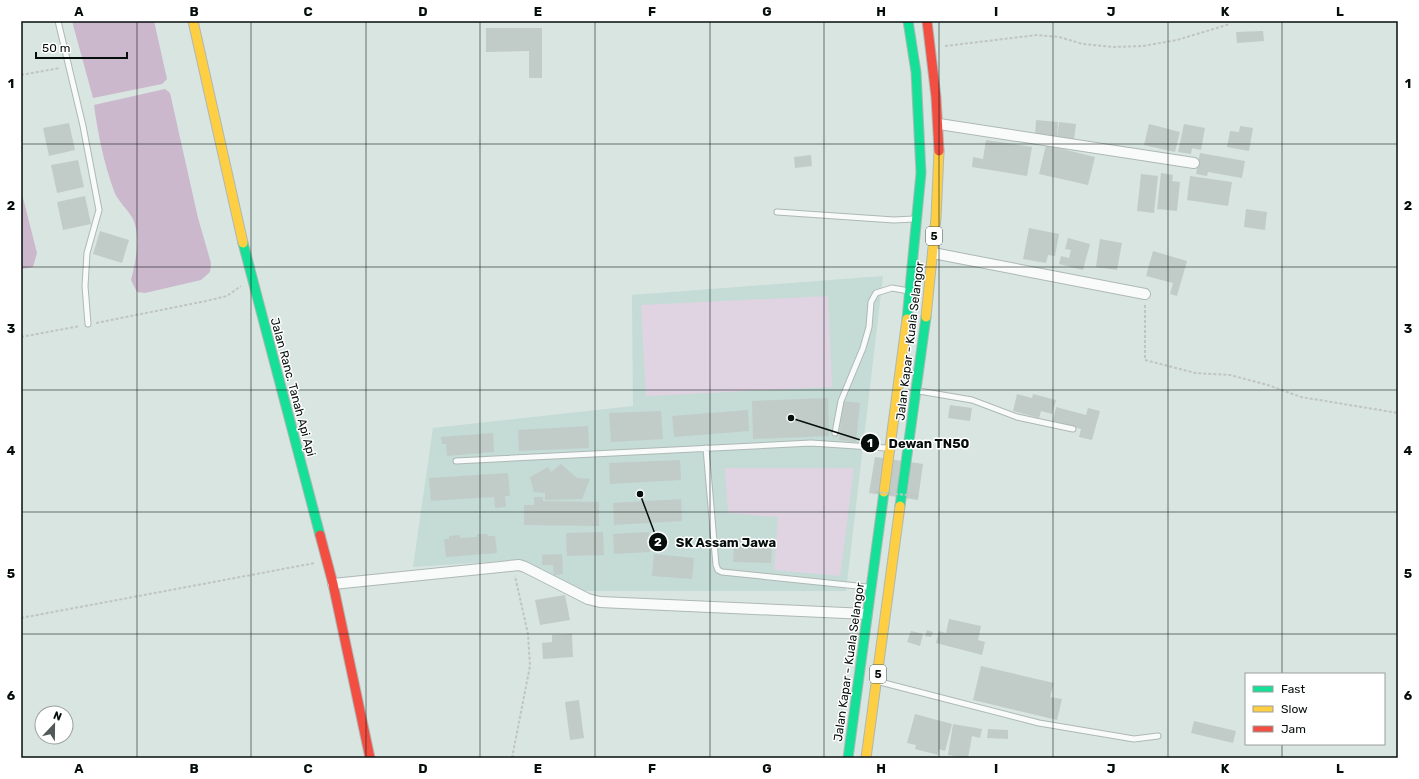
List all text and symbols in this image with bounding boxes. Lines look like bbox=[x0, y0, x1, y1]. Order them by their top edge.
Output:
text: A bbox=[74, 4, 84, 19]
text: B bbox=[189, 4, 199, 19]
text: C bbox=[303, 4, 313, 19]
text: D bbox=[418, 4, 428, 19]
text: E bbox=[534, 4, 542, 19]
text: F bbox=[648, 4, 656, 19]
text: G bbox=[762, 4, 772, 19]
text: H bbox=[876, 4, 886, 19]
text: I bbox=[994, 4, 998, 19]
text: J bbox=[1107, 4, 1115, 19]
text: K bbox=[1221, 4, 1230, 19]
text: L bbox=[1336, 4, 1344, 19]
scale bar bbox=[36, 34, 127, 60]
text: 50 m bbox=[42, 41, 70, 55]
text: 1 bbox=[8, 76, 14, 91]
text: 1 bbox=[1405, 76, 1411, 91]
text: 2 bbox=[7, 198, 15, 213]
text: 2 bbox=[1404, 198, 1412, 213]
road number: 5 bbox=[926, 227, 942, 245]
street label: Jalan Kapar - Kuala Selangor bbox=[893, 260, 927, 421]
street label: Jalan Ranc. Tanah Api Api bbox=[268, 316, 318, 458]
text: 3 bbox=[7, 321, 16, 336]
text: 3 bbox=[1404, 321, 1413, 336]
callout: Dewan TN50 bbox=[860, 431, 977, 456]
text: 1 bbox=[867, 436, 873, 450]
text: Dewan TN50 bbox=[889, 436, 970, 451]
text: 4 bbox=[7, 443, 16, 458]
text: 4 bbox=[1404, 443, 1413, 458]
callout: SK Assam Jawa bbox=[648, 530, 785, 555]
text: 2 bbox=[654, 535, 662, 549]
text: SK Assam Jawa bbox=[676, 535, 776, 550]
text: 5 bbox=[7, 566, 15, 581]
text: 5 bbox=[1404, 566, 1412, 581]
street label: Jalan Kapar - Kuala Selangor bbox=[831, 581, 867, 742]
road number: 5 bbox=[870, 665, 886, 683]
legend bbox=[1245, 673, 1385, 745]
text: Fast bbox=[1281, 682, 1305, 696]
text: 6 bbox=[7, 688, 16, 703]
text: 6 bbox=[1404, 688, 1413, 703]
text: Slow bbox=[1281, 702, 1308, 716]
north arrow bbox=[34, 705, 74, 745]
text: N bbox=[51, 709, 64, 724]
text: Jam bbox=[1281, 722, 1306, 736]
text: A bbox=[74, 761, 84, 776]
text: B bbox=[189, 761, 199, 776]
text: C bbox=[303, 761, 313, 776]
text: D bbox=[418, 761, 428, 776]
text: E bbox=[534, 761, 542, 776]
text: F bbox=[648, 761, 656, 776]
text: G bbox=[762, 761, 772, 776]
text: H bbox=[876, 761, 886, 776]
text: I bbox=[994, 761, 998, 776]
text: J bbox=[1107, 761, 1115, 776]
text: K bbox=[1221, 761, 1230, 776]
text: L bbox=[1336, 761, 1344, 776]

